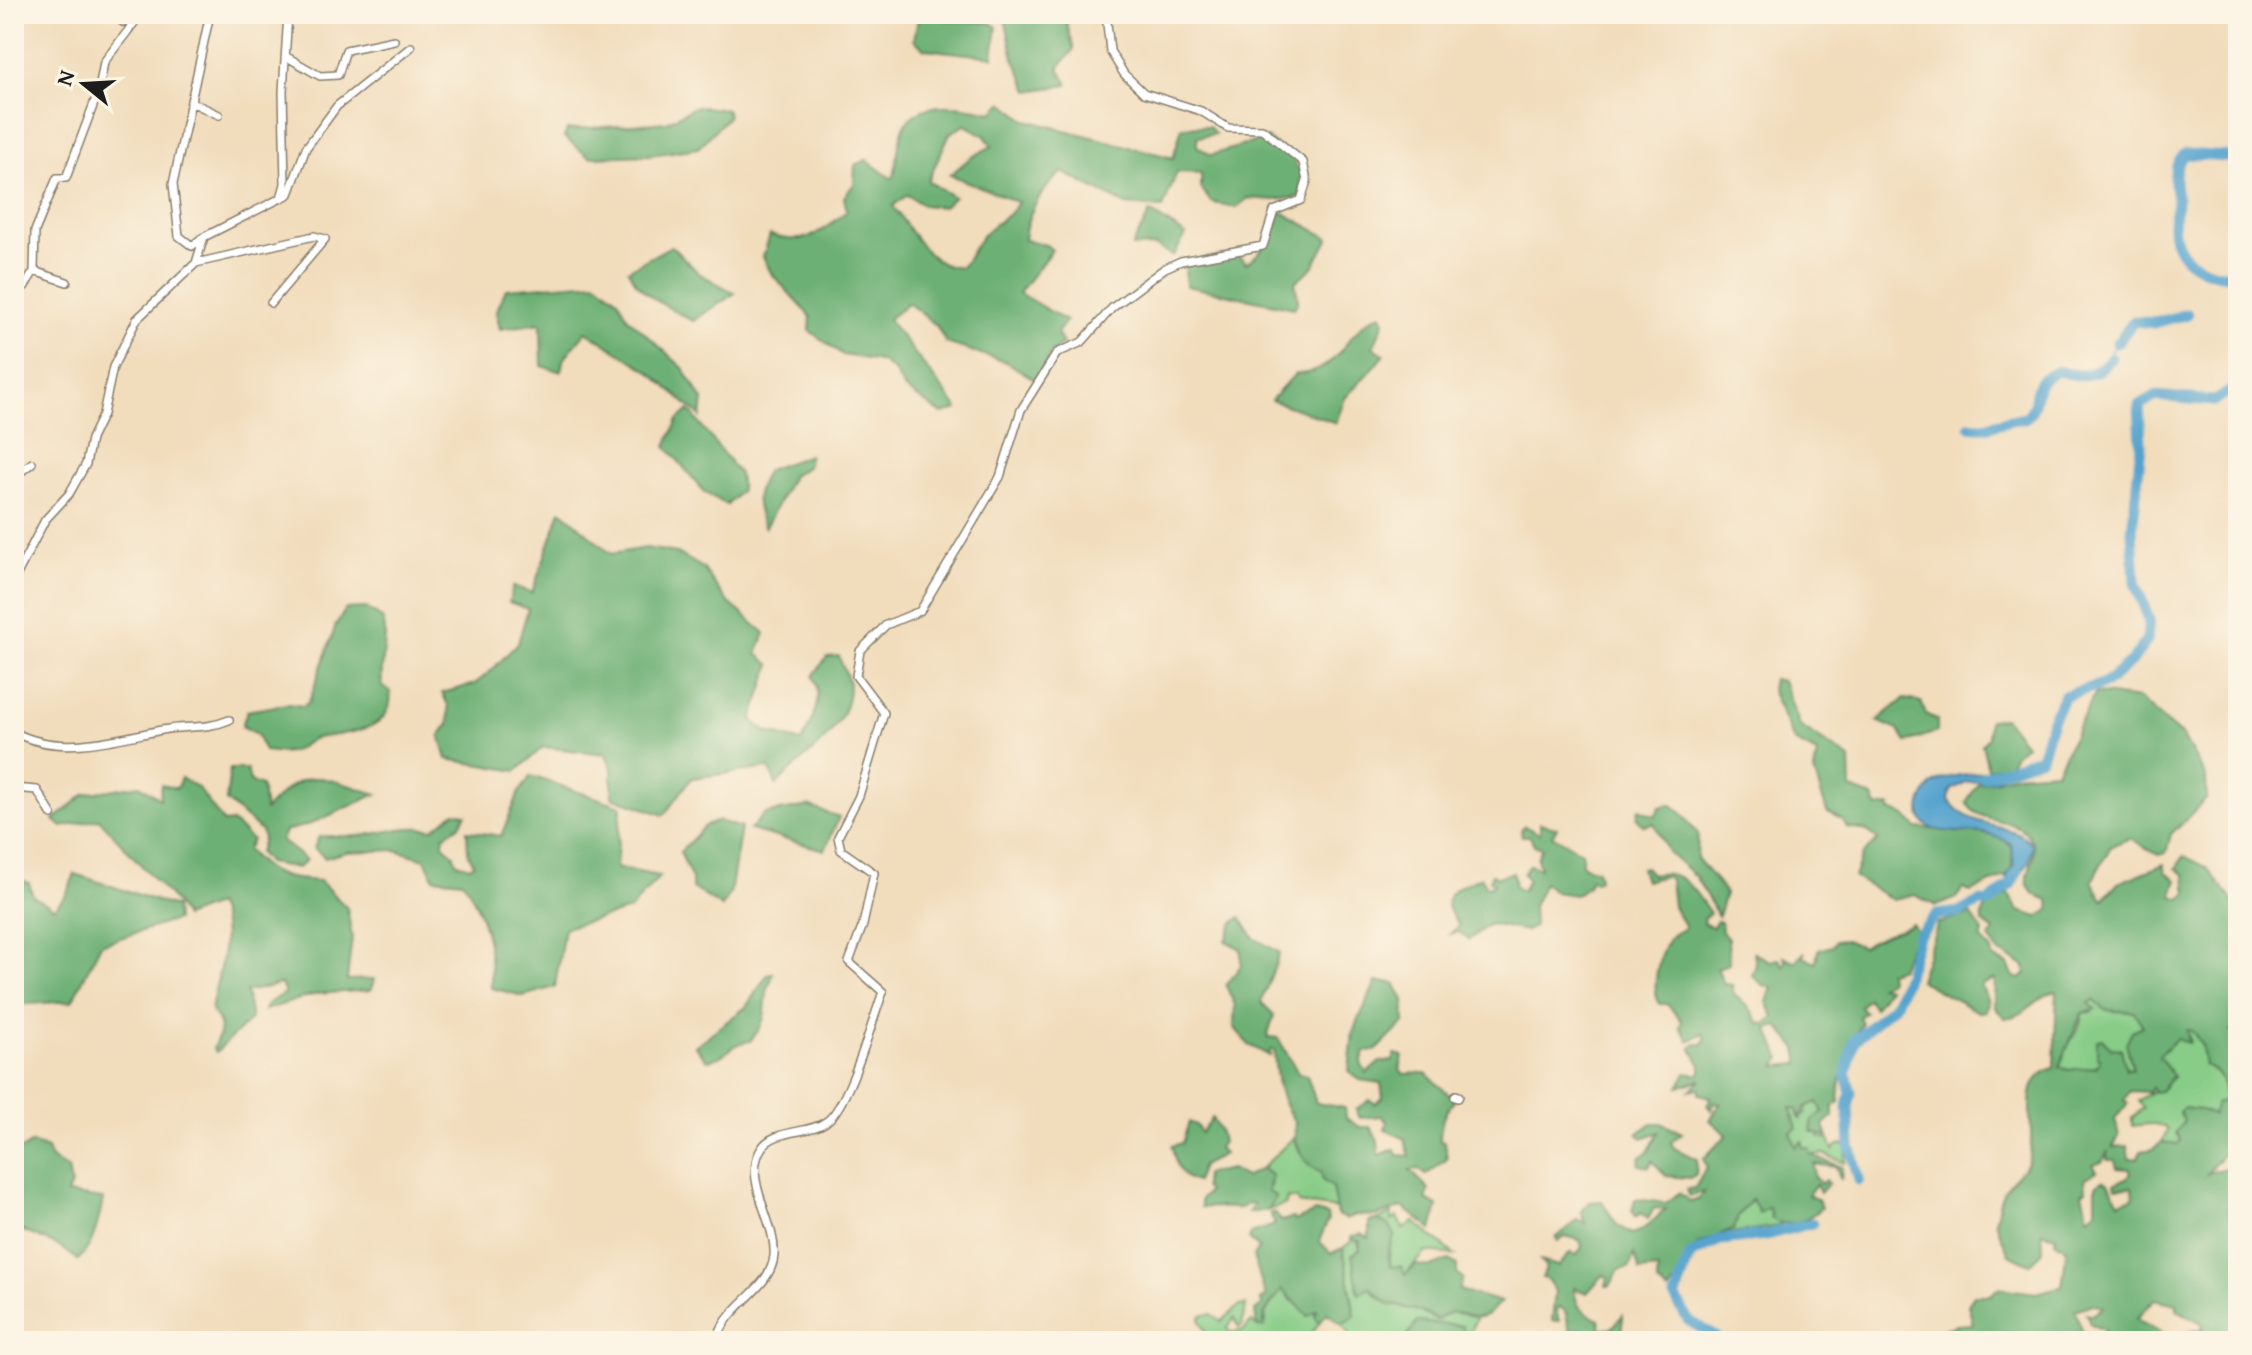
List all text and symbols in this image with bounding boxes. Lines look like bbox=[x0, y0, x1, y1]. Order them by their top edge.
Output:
north arrow bbox=[44, 44, 124, 124]
text: N bbox=[47, 66, 83, 90]

